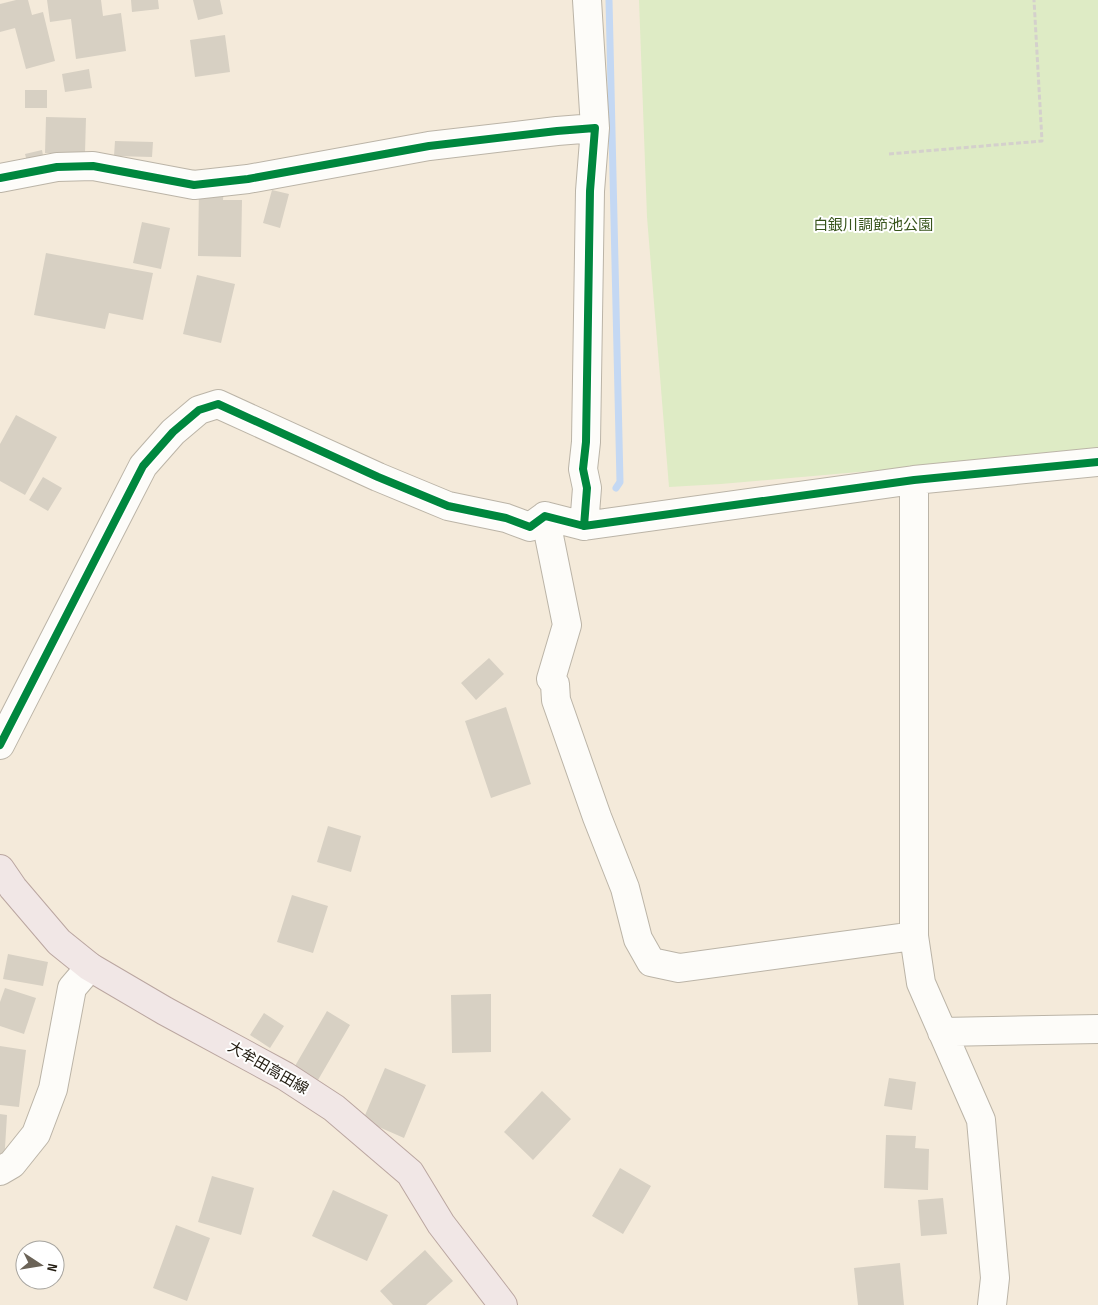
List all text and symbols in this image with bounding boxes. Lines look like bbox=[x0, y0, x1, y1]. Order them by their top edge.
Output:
park label: 白銀川調節池公園 bbox=[813, 216, 933, 235]
street label: 大牟田高田線 bbox=[224, 1037, 312, 1099]
north arrow bbox=[15, 1240, 65, 1290]
text: N bbox=[43, 1262, 61, 1273]

